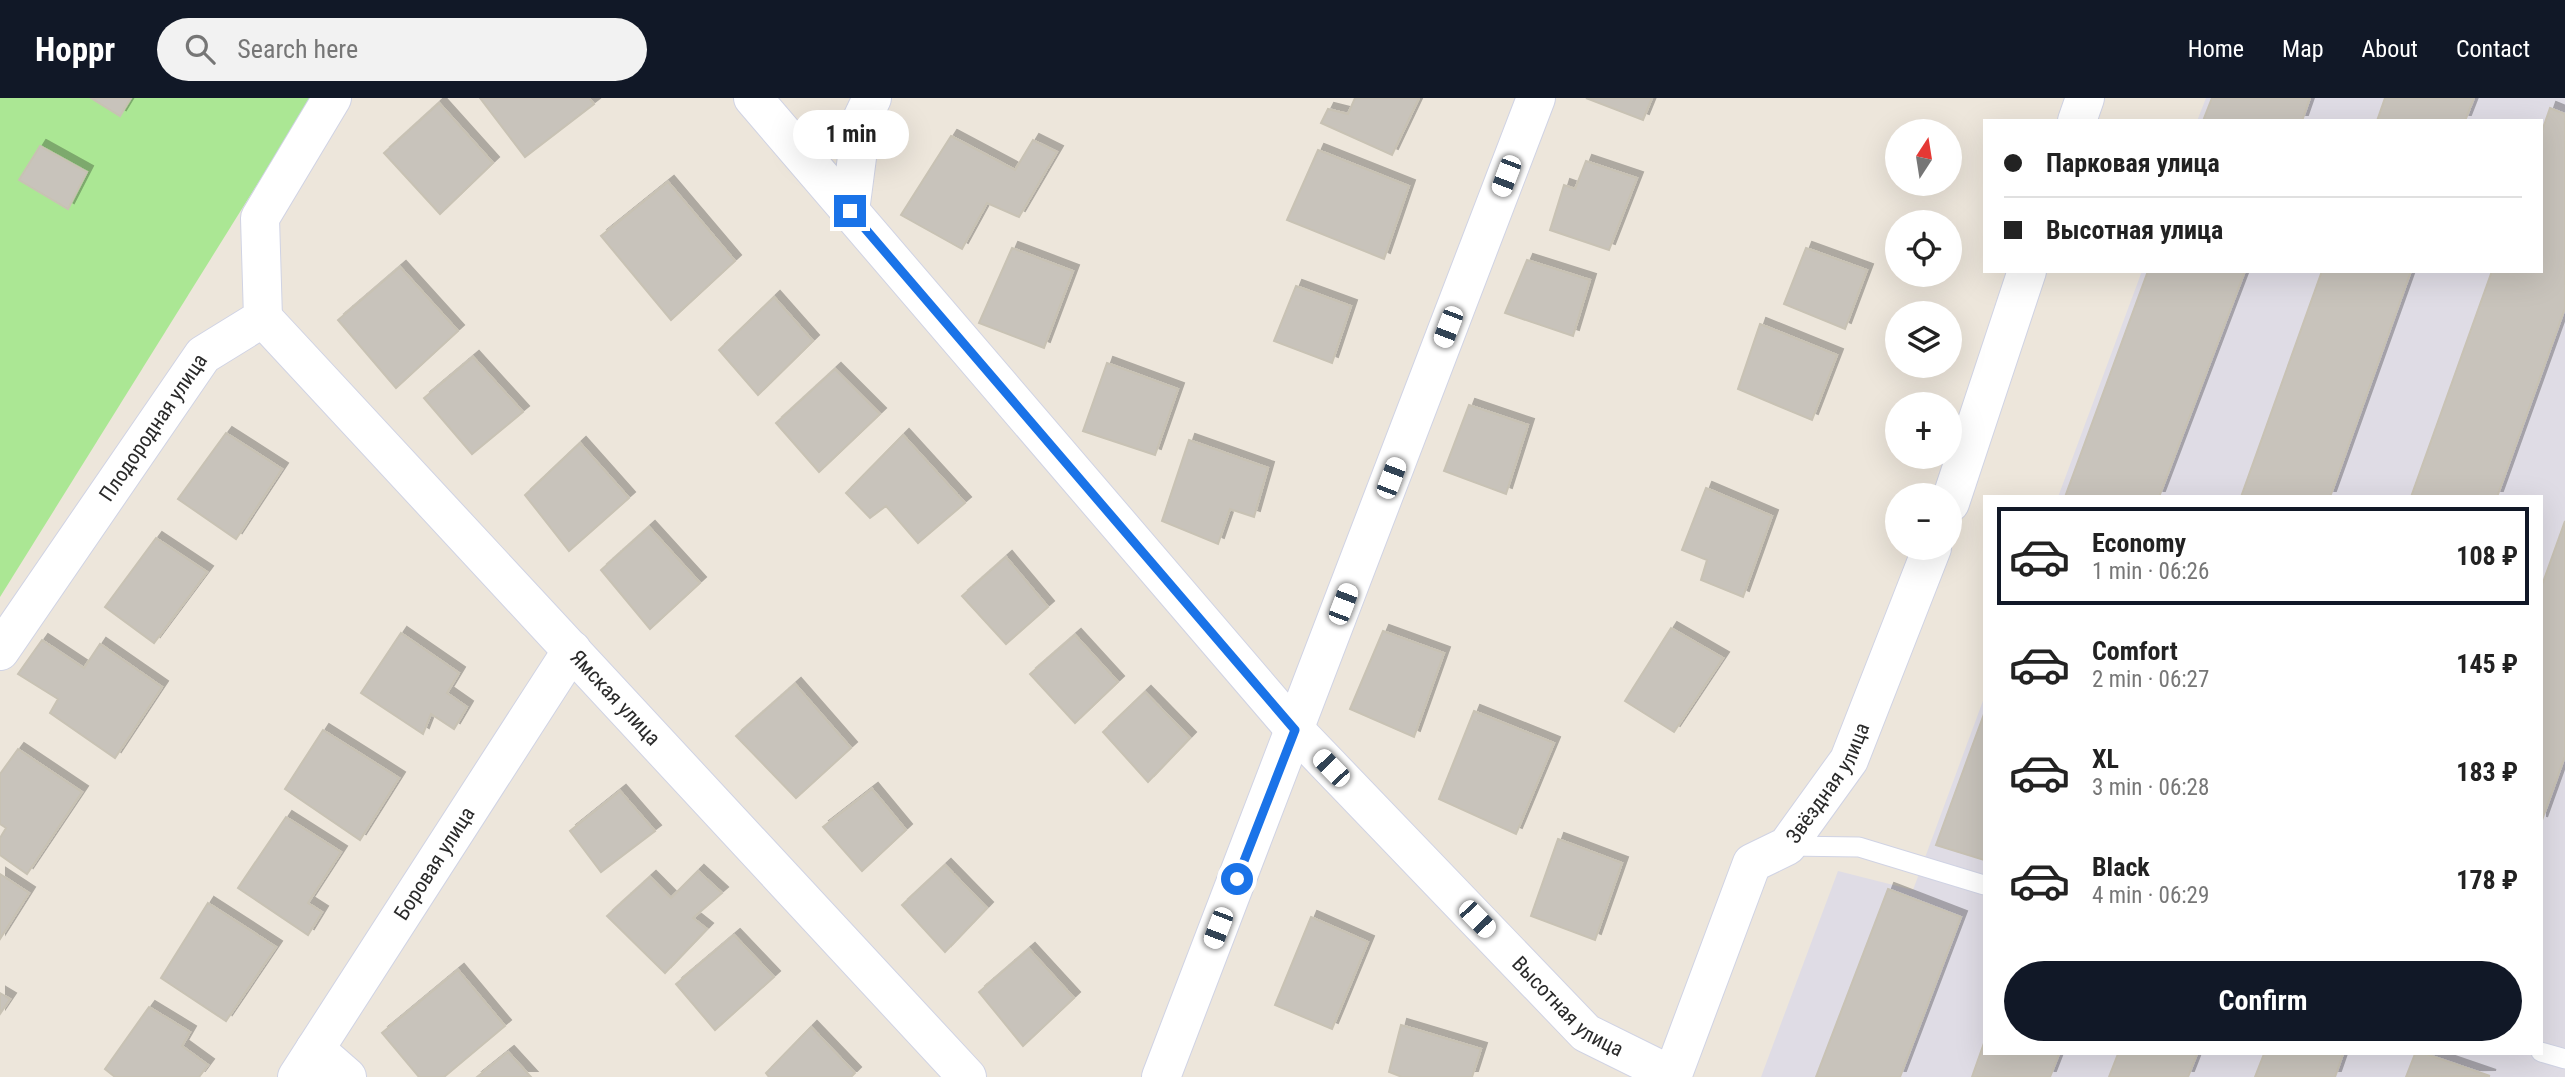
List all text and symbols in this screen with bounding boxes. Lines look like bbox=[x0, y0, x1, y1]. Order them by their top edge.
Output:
search box bbox=[157, 18, 647, 81]
text: Hoppr bbox=[35, 30, 115, 69]
icon: search bbox=[181, 30, 219, 68]
text: Search here bbox=[237, 34, 358, 64]
text: Home bbox=[2188, 35, 2244, 63]
text: Map bbox=[2282, 35, 2324, 63]
text: About bbox=[2362, 35, 2418, 63]
text: Contact bbox=[2456, 35, 2530, 63]
callout: 1 min bbox=[792, 109, 908, 158]
north arrow bbox=[1885, 119, 1962, 196]
map controls bbox=[1885, 119, 1962, 560]
text: 1 min bbox=[825, 121, 877, 148]
text: Парковая улица bbox=[2046, 148, 2220, 178]
car bbox=[1489, 153, 1524, 199]
route end bbox=[834, 195, 866, 227]
button: locate bbox=[1885, 210, 1962, 287]
text: Высотная улица bbox=[2046, 215, 2223, 245]
button: layers bbox=[1885, 301, 1962, 378]
car bbox=[1431, 304, 1466, 350]
street label: Плодородная улица bbox=[94, 349, 212, 506]
button: + bbox=[1885, 392, 1962, 469]
car bbox=[1374, 455, 1409, 501]
button: − bbox=[1885, 483, 1962, 560]
icon: car bbox=[2008, 525, 2071, 588]
text: Economy bbox=[2092, 528, 2186, 558]
text: 108 ₽ bbox=[2456, 541, 2518, 571]
text: 1 min · 06:26 bbox=[2092, 558, 2209, 585]
car bbox=[1326, 581, 1361, 627]
icon: car bbox=[2008, 633, 2071, 696]
text: Comfort bbox=[2092, 636, 2178, 666]
street label: Ямская улица bbox=[565, 645, 665, 750]
text: 145 ₽ bbox=[2456, 649, 2518, 679]
text: 2 min · 06:27 bbox=[2092, 666, 2209, 693]
street label: Звёздная улица bbox=[1781, 719, 1874, 848]
icon: car bbox=[2008, 741, 2071, 804]
text: XL bbox=[2092, 744, 2119, 774]
car bbox=[1309, 746, 1354, 790]
text: 183 ₽ bbox=[2456, 757, 2518, 787]
text: 3 min · 06:28 bbox=[2092, 774, 2209, 801]
street label: Боровая улица bbox=[389, 803, 480, 924]
icon: car bbox=[2008, 849, 2071, 912]
text: Black bbox=[2092, 852, 2150, 882]
route start bbox=[1221, 863, 1253, 895]
text: 178 ₽ bbox=[2456, 865, 2518, 895]
text: 4 min · 06:29 bbox=[2092, 882, 2209, 909]
car bbox=[1455, 897, 1500, 941]
car bbox=[1201, 905, 1236, 951]
street label: Высотная улица bbox=[1507, 952, 1627, 1061]
button: Confirm bbox=[2004, 961, 2522, 1041]

